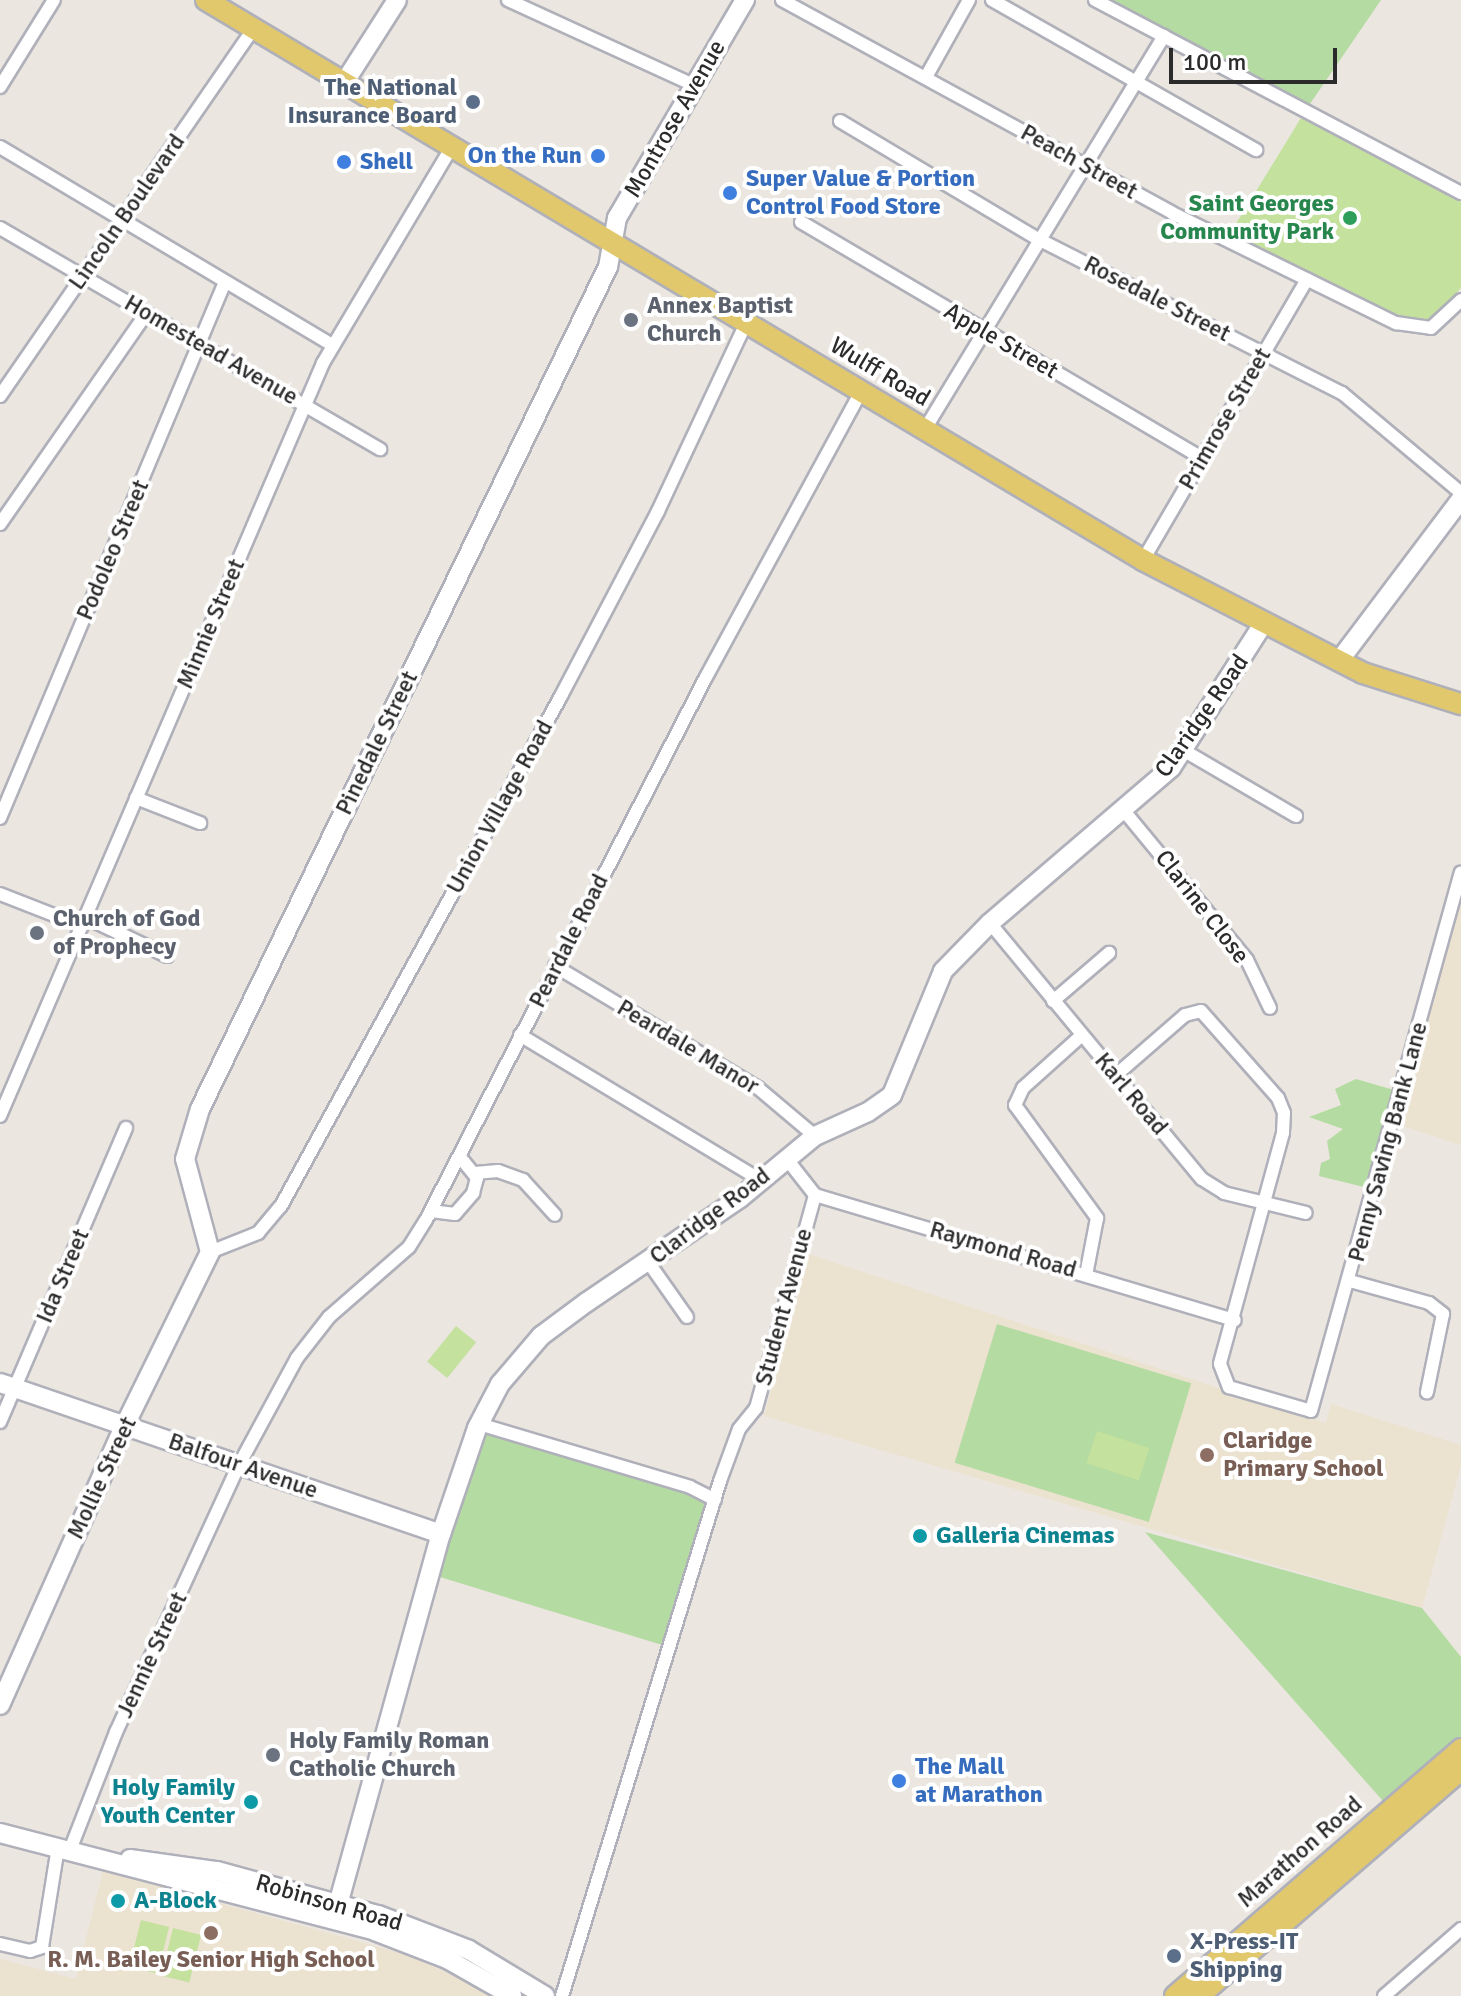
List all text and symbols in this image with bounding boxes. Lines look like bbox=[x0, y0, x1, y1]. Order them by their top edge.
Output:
scale bar bbox=[1173, 32, 1341, 82]
street label: Montrose Avenue bbox=[618, 35, 732, 203]
text: 100 m bbox=[1183, 47, 1246, 77]
place label: The National Insurance Board bbox=[288, 74, 457, 130]
marker: The National Insurance Board bbox=[464, 93, 482, 111]
street label: Peach Street bbox=[1016, 118, 1142, 206]
street label: Lincoln Boulevard bbox=[62, 128, 192, 296]
place label: On the Run bbox=[468, 142, 582, 170]
marker: On the Run bbox=[589, 147, 607, 165]
place label: Shell bbox=[360, 148, 413, 176]
marker: Shell bbox=[335, 153, 353, 171]
place label: Super Value & Portion Control Food Store bbox=[746, 165, 975, 221]
marker: Super Value & Portion Control Food Store bbox=[721, 184, 739, 202]
place label: Saint Georges Community Park bbox=[1160, 190, 1334, 246]
marker: Saint Georges Community Park bbox=[1341, 209, 1359, 227]
street label: Rosedale Street bbox=[1079, 250, 1235, 348]
street label: Homestead Avenue bbox=[119, 289, 303, 411]
place label: Annex Baptist Church bbox=[647, 292, 793, 348]
street label: Apple Street bbox=[939, 297, 1063, 385]
marker: Annex Baptist Church bbox=[622, 311, 640, 329]
street label: Wulff Road bbox=[825, 331, 935, 413]
street label: Primrose Street bbox=[1173, 343, 1277, 495]
street label: Podoleo Street bbox=[70, 475, 156, 625]
street label: Minnie Street bbox=[171, 555, 251, 693]
street label: Claridge Road bbox=[1149, 649, 1255, 783]
street label: Pinedale Street bbox=[330, 666, 424, 820]
street label: Union Village Road bbox=[440, 715, 560, 899]
street label: Clarine Close bbox=[1149, 844, 1255, 970]
street label: Peardale Road bbox=[523, 869, 615, 1013]
place label: Church of God of Prophecy bbox=[53, 905, 200, 961]
marker: Church of God of Prophecy bbox=[28, 924, 46, 942]
street label: Peardale Manor bbox=[612, 993, 764, 1101]
street label: Penny Saving Bank Lane bbox=[1342, 1019, 1434, 1265]
street label: Karl Road bbox=[1088, 1047, 1174, 1141]
street label: Claridge Road bbox=[644, 1161, 776, 1271]
street label: Raymond Road bbox=[926, 1215, 1080, 1285]
street label: Ida Street bbox=[30, 1224, 96, 1328]
street label: Student Avenue bbox=[749, 1225, 819, 1389]
street label: Mollie Street bbox=[61, 1412, 143, 1544]
street label: Balfour Avenue bbox=[164, 1427, 322, 1505]
place label: Claridge Primary School bbox=[1223, 1427, 1384, 1483]
marker: Claridge Primary School bbox=[1198, 1446, 1216, 1464]
place label: Galleria Cinemas bbox=[936, 1522, 1114, 1550]
marker: Galleria Cinemas bbox=[911, 1527, 929, 1545]
street label: Jennie Street bbox=[110, 1588, 194, 1722]
place label: Holy Family Roman Catholic Church bbox=[289, 1727, 489, 1783]
marker: Holy Family Roman Catholic Church bbox=[264, 1746, 282, 1764]
place label: The Mall at Marathon bbox=[915, 1753, 1043, 1809]
marker: The Mall at Marathon bbox=[890, 1772, 908, 1790]
place label: Holy Family Youth Center bbox=[101, 1774, 235, 1830]
street label: Marathon Road bbox=[1232, 1790, 1368, 1914]
marker: Holy Family Youth Center bbox=[242, 1793, 260, 1811]
street label: Robinson Road bbox=[252, 1868, 406, 1938]
place label: A-Block bbox=[134, 1887, 217, 1915]
marker: A-Block bbox=[109, 1892, 127, 1910]
marker: R. M. Bailey Senior High School bbox=[202, 1924, 220, 1942]
place label: X-Press-IT Shipping bbox=[1190, 1928, 1298, 1984]
place label: R. M. Bailey Senior High School bbox=[47, 1946, 375, 1974]
marker: X-Press-IT Shipping bbox=[1165, 1947, 1183, 1965]

